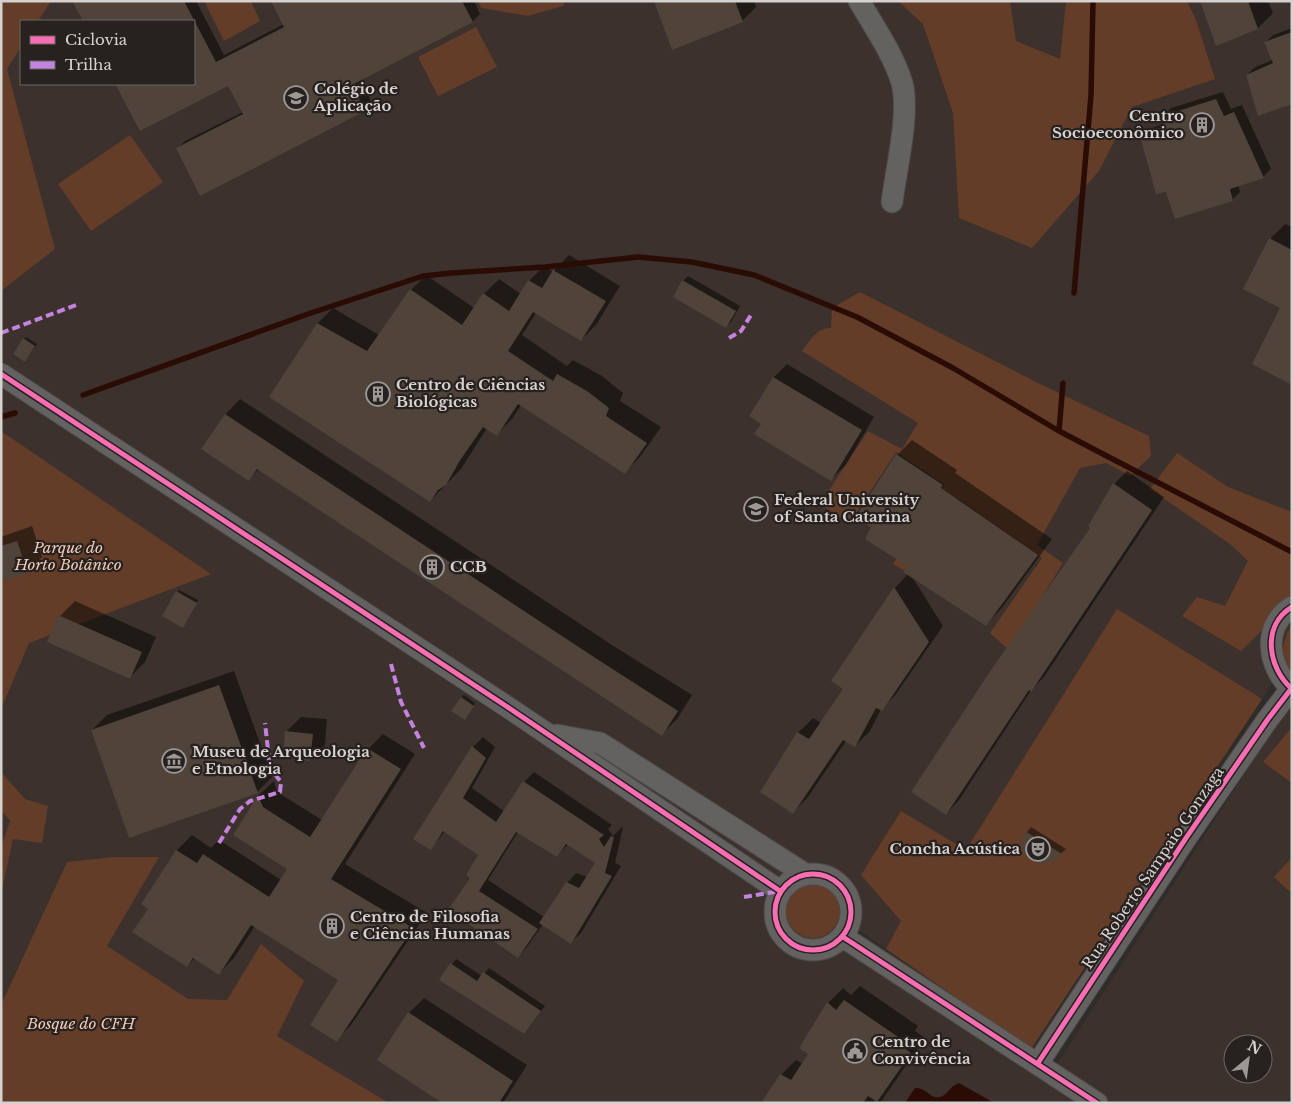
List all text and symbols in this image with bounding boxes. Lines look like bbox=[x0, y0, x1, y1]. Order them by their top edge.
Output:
legend bbox=[20, 20, 195, 85]
text: Ciclovia bbox=[65, 30, 128, 49]
text: Trilha bbox=[65, 55, 112, 74]
place label: Colégio de Aplicação bbox=[313, 79, 398, 115]
school or university icon: Colégio de Aplicação bbox=[283, 85, 309, 111]
place label: Centro Socioeconômico bbox=[1052, 106, 1184, 142]
building icon: Centro Socioeconômico bbox=[1189, 112, 1215, 138]
place label: Centro de Ciências Biológicas bbox=[396, 375, 545, 411]
building icon: Centro de Ciências Biológicas bbox=[365, 381, 391, 407]
place label: Federal University of Santa Catarina bbox=[774, 490, 920, 526]
school or university icon: Federal University of Santa Catarina bbox=[743, 496, 769, 522]
park label: Parque do Horto Botânico bbox=[14, 538, 122, 574]
building icon: CCB bbox=[419, 554, 445, 580]
place label: CCB bbox=[450, 557, 487, 576]
place label: Museu de Arqueologia e Etnologia bbox=[192, 742, 370, 778]
museum icon: Museu de Arqueologia e Etnologia bbox=[161, 748, 187, 774]
street label: Rua Roberto Sampaio Gonzaga bbox=[1078, 762, 1228, 973]
theatre icon: Concha Acústica bbox=[1025, 836, 1051, 862]
place label: Concha Acústica bbox=[889, 839, 1020, 858]
place label: Centro de Filosofia e Ciências Humanas bbox=[350, 907, 510, 943]
building icon: Centro de Filosofia e Ciências Humanas bbox=[319, 913, 345, 939]
park label: Bosque do CFH bbox=[26, 1014, 136, 1033]
place label: Centro de Convivência bbox=[872, 1032, 971, 1068]
north arrow bbox=[1223, 1034, 1273, 1084]
text: N bbox=[1244, 1037, 1264, 1059]
public building icon: Centro de Convivência bbox=[842, 1038, 868, 1064]

